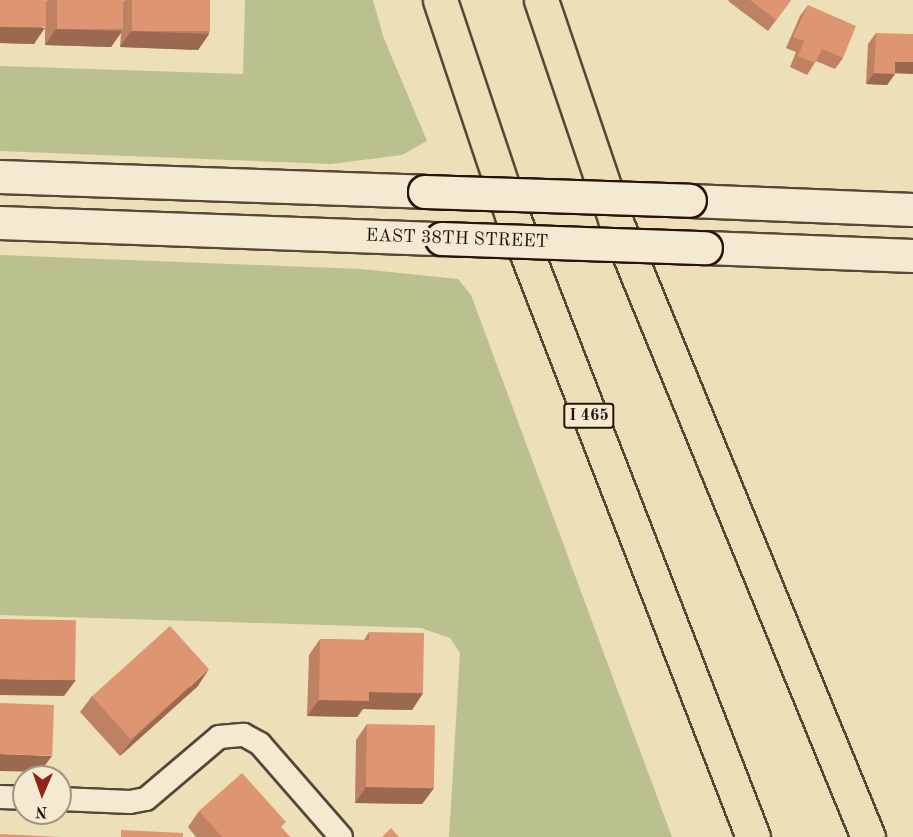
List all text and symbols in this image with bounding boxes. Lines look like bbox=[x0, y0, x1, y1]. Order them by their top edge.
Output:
street label: EAST 38TH STREET bbox=[365, 225, 549, 253]
road number: I 465 bbox=[562, 403, 616, 429]
north arrow bbox=[12, 765, 72, 825]
text: N bbox=[35, 803, 48, 819]

